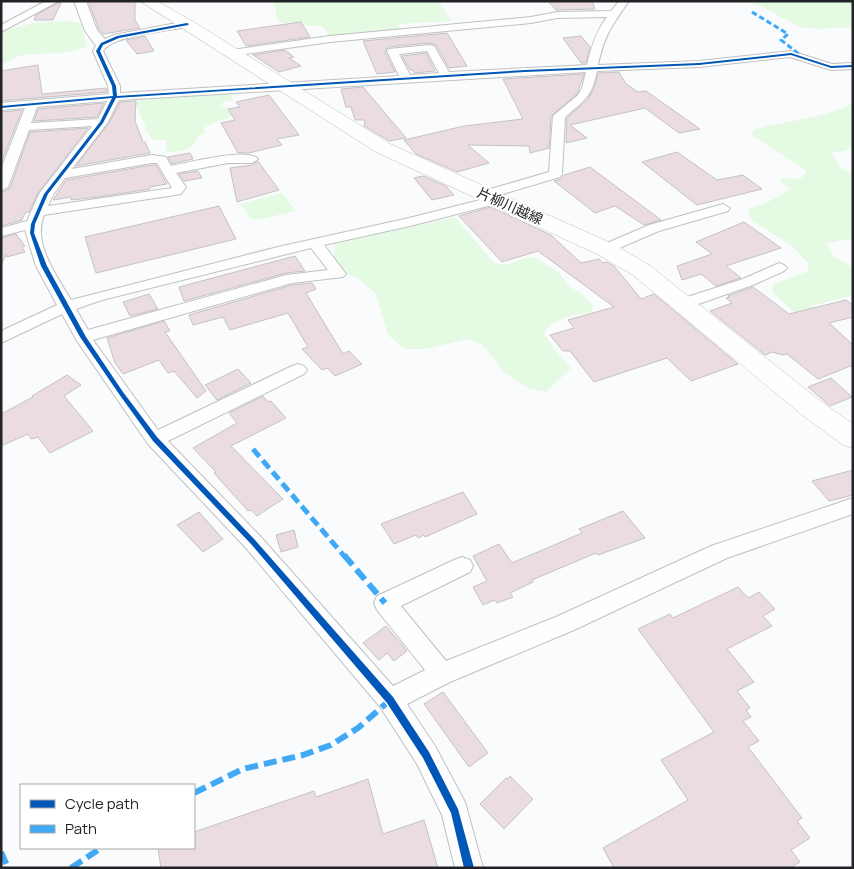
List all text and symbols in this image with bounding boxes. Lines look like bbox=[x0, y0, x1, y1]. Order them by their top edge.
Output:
street label: 片柳川越線 bbox=[474, 183, 546, 228]
legend bbox=[20, 784, 195, 849]
text: Cycle path bbox=[65, 793, 139, 814]
text: Path bbox=[65, 818, 97, 839]

